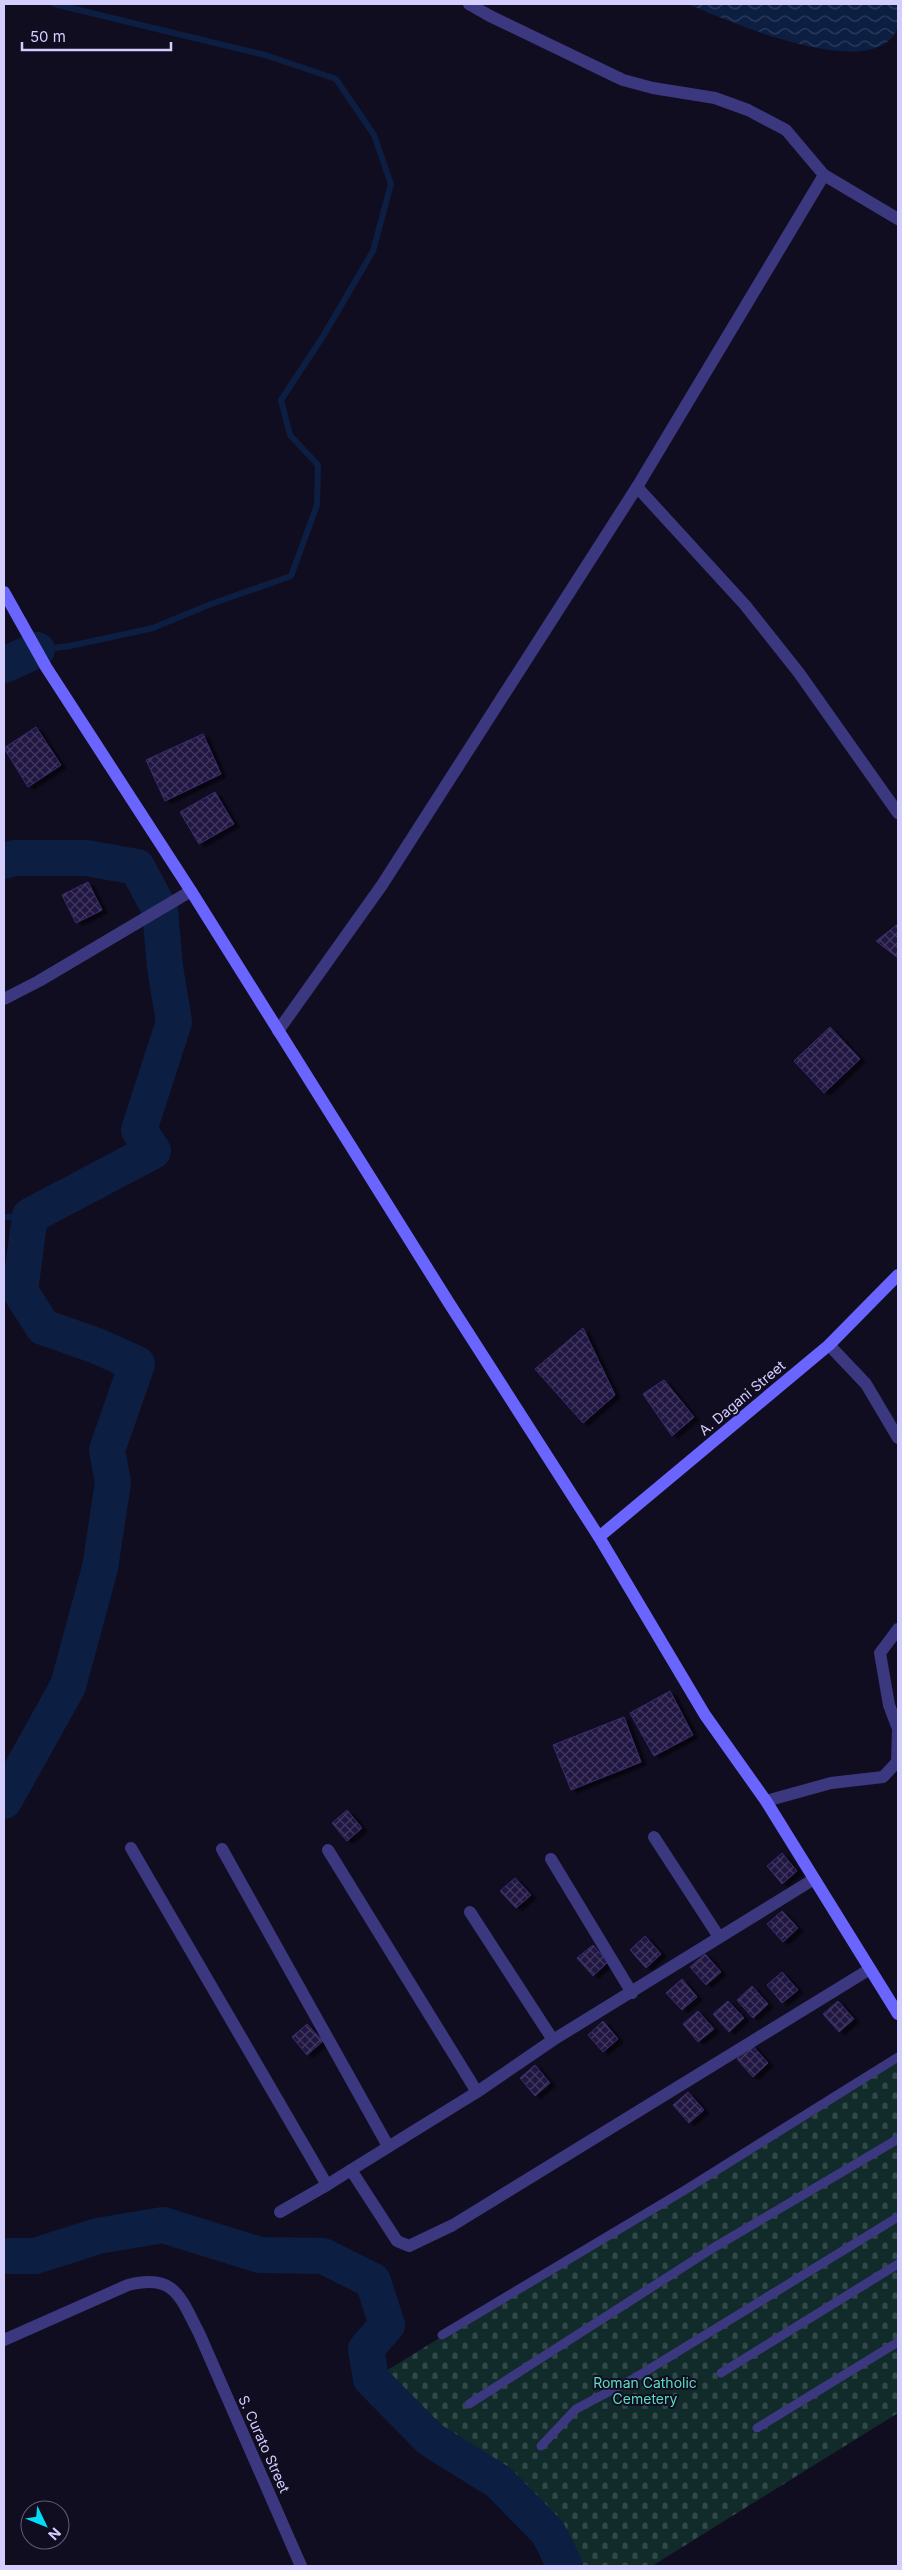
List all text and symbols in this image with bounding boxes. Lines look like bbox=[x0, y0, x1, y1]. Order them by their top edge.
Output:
scale bar bbox=[22, 20, 171, 52]
text: 50 m bbox=[30, 27, 66, 46]
street label: A. Dagani Street bbox=[695, 1356, 788, 1439]
park label: Roman Catholic Cemetery bbox=[593, 2374, 697, 2407]
street label: S. Curato Street bbox=[235, 2392, 294, 2496]
north arrow bbox=[20, 2500, 70, 2550]
text: N bbox=[45, 2525, 65, 2544]

